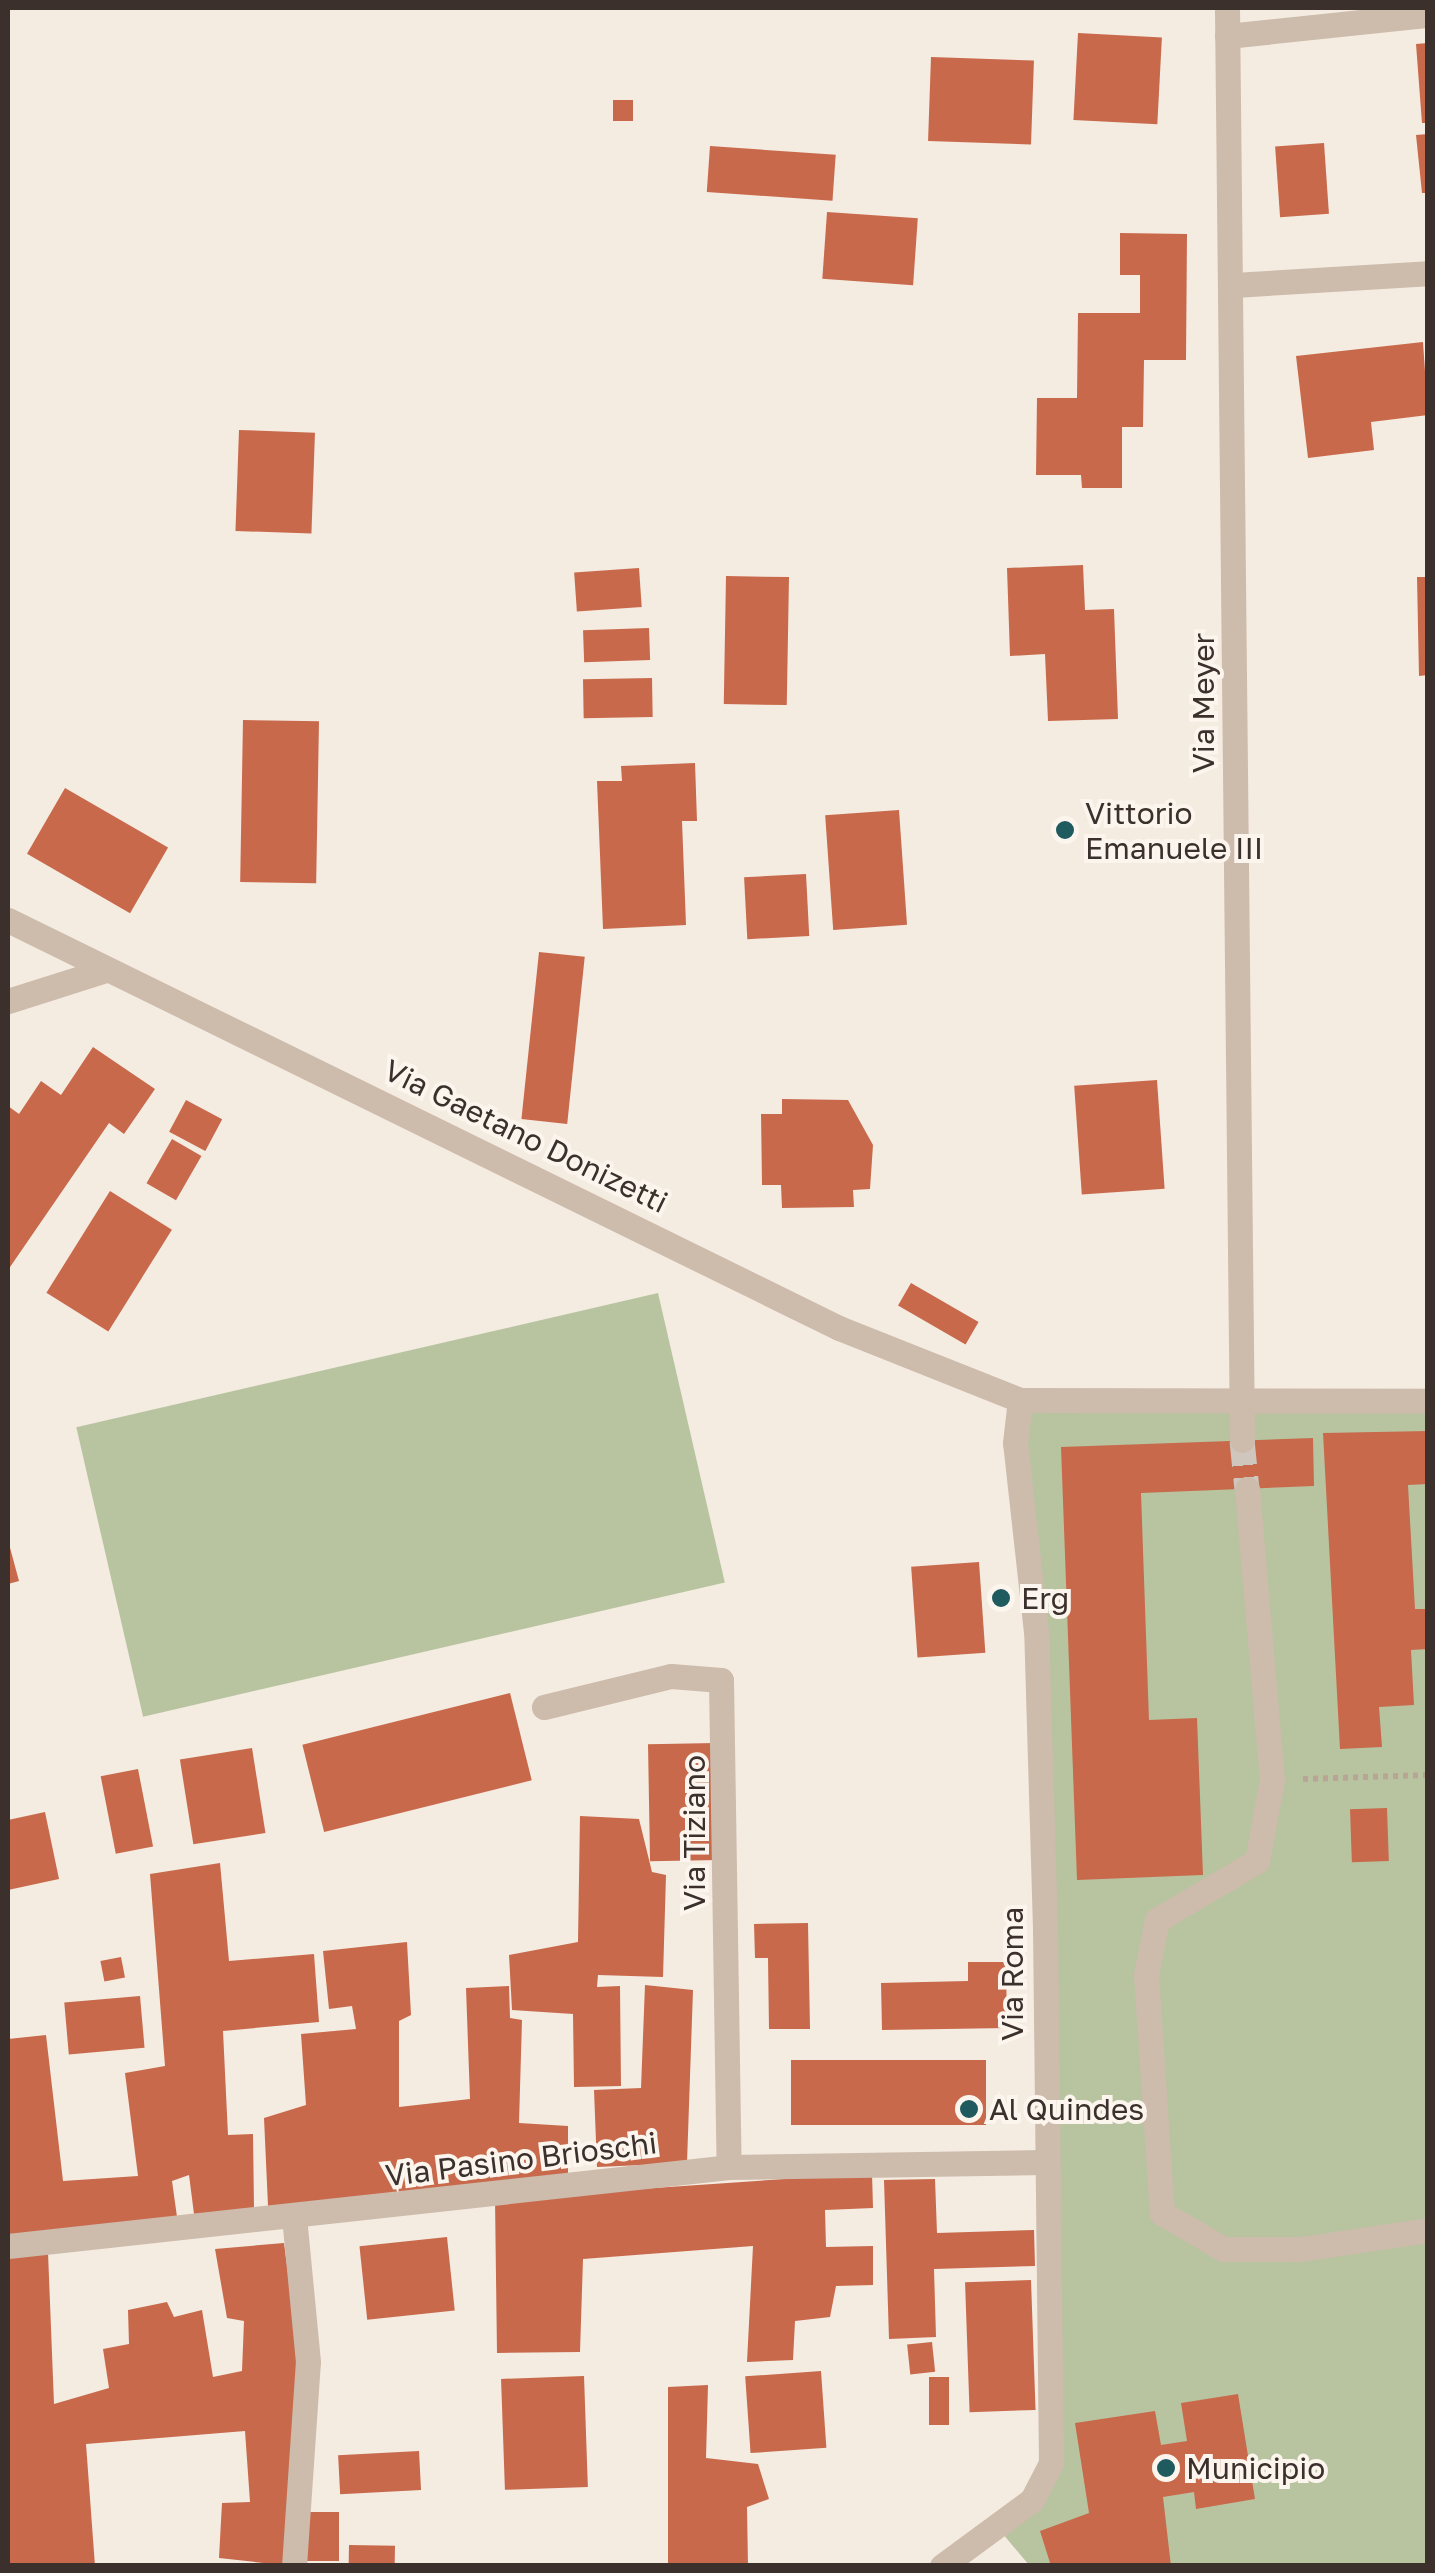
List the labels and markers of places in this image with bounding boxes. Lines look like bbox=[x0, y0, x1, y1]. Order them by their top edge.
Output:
place label: Vittorio Emanuele III bbox=[1085, 795, 1263, 866]
marker: Vittorio Emanuele III bbox=[1054, 819, 1076, 841]
place label: Erg bbox=[1021, 1580, 1069, 1616]
marker: Erg bbox=[990, 1587, 1012, 1609]
place label: Al Quindes bbox=[989, 2091, 1144, 2127]
marker: Al Quindes bbox=[958, 2098, 980, 2120]
place label: Municipio bbox=[1186, 2450, 1325, 2486]
marker: Municipio bbox=[1155, 2457, 1177, 2479]

